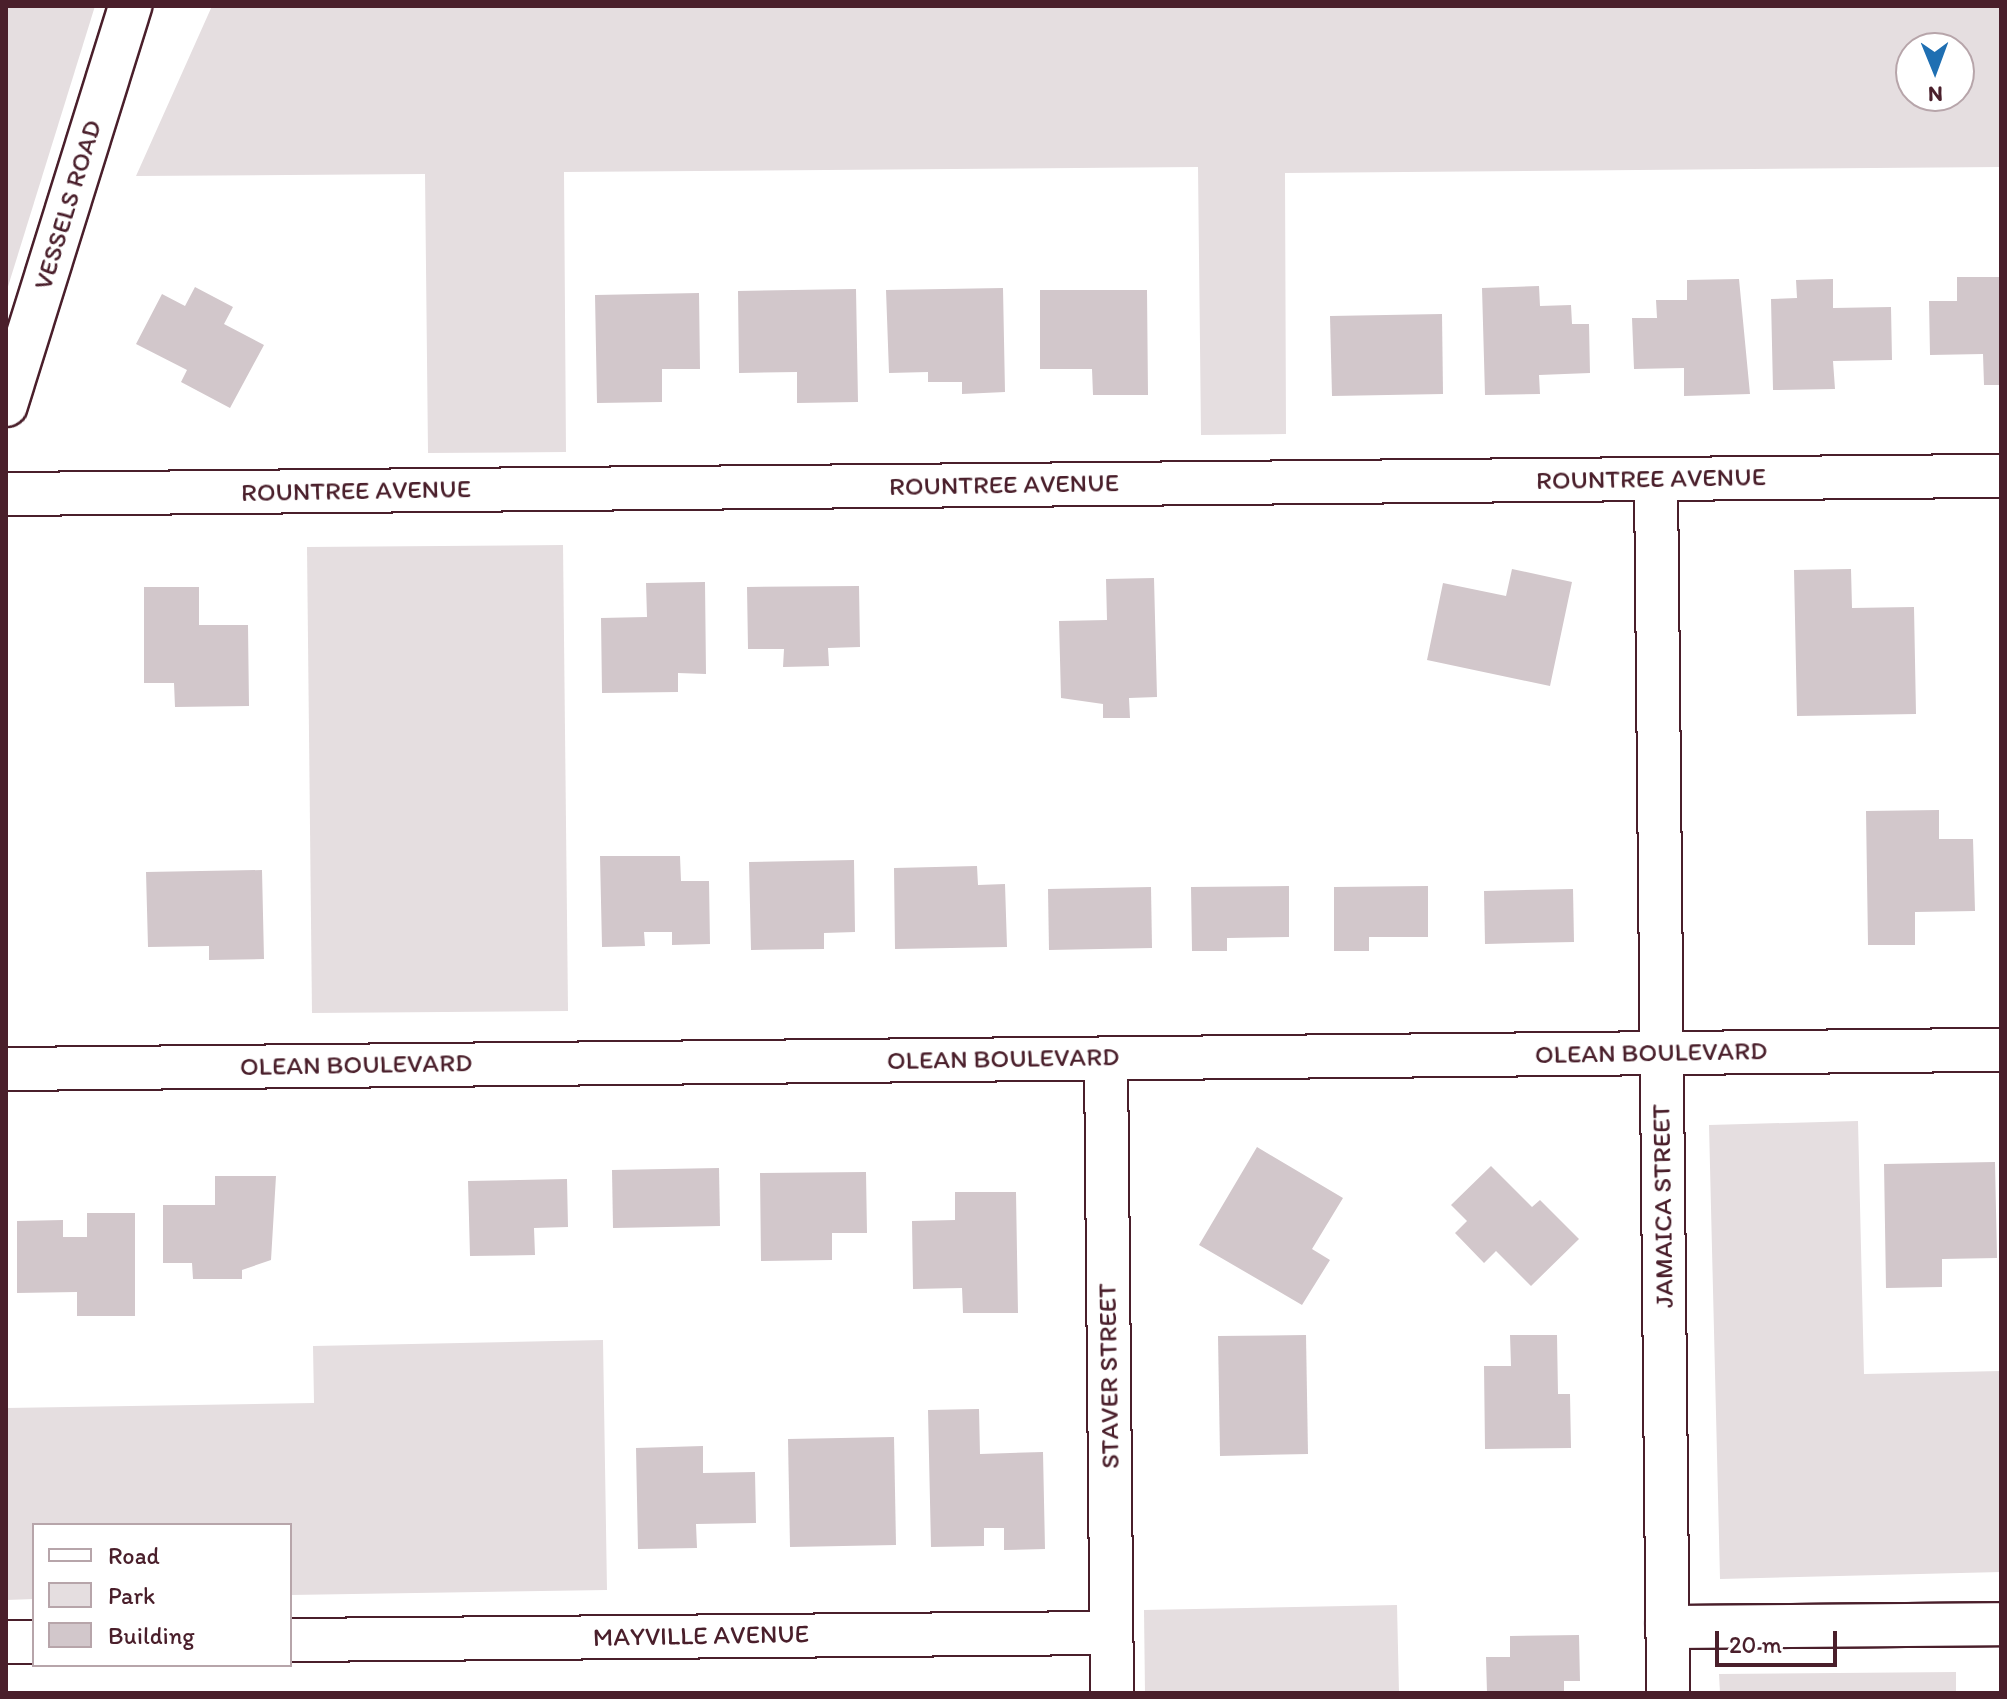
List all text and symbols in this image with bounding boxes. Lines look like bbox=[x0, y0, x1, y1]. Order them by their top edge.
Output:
north arrow bbox=[1895, 32, 1975, 112]
text: N bbox=[1928, 81, 1943, 108]
street label: VESSELS ROAD bbox=[28, 117, 108, 293]
street label: ROUNTREE AVENUE bbox=[1536, 461, 1766, 497]
street label: ROUNTREE AVENUE bbox=[889, 467, 1119, 503]
street label: ROUNTREE AVENUE bbox=[241, 473, 471, 509]
street label: OLEAN BOULEVARD bbox=[1535, 1035, 1767, 1071]
street label: OLEAN BOULEVARD bbox=[887, 1041, 1119, 1077]
street label: OLEAN BOULEVARD bbox=[240, 1047, 472, 1083]
street label: JAMAICA STREET bbox=[1646, 1104, 1680, 1308]
street label: STAVER STREET bbox=[1092, 1283, 1126, 1469]
legend bbox=[32, 1523, 292, 1667]
text: Road bbox=[108, 1541, 160, 1570]
text: Park bbox=[108, 1581, 155, 1610]
scale bar bbox=[1719, 1615, 1841, 1665]
street label: MAYVILLE AVENUE bbox=[593, 1619, 809, 1653]
text: Building bbox=[108, 1621, 195, 1650]
text: 20 m bbox=[1729, 1630, 1782, 1659]

